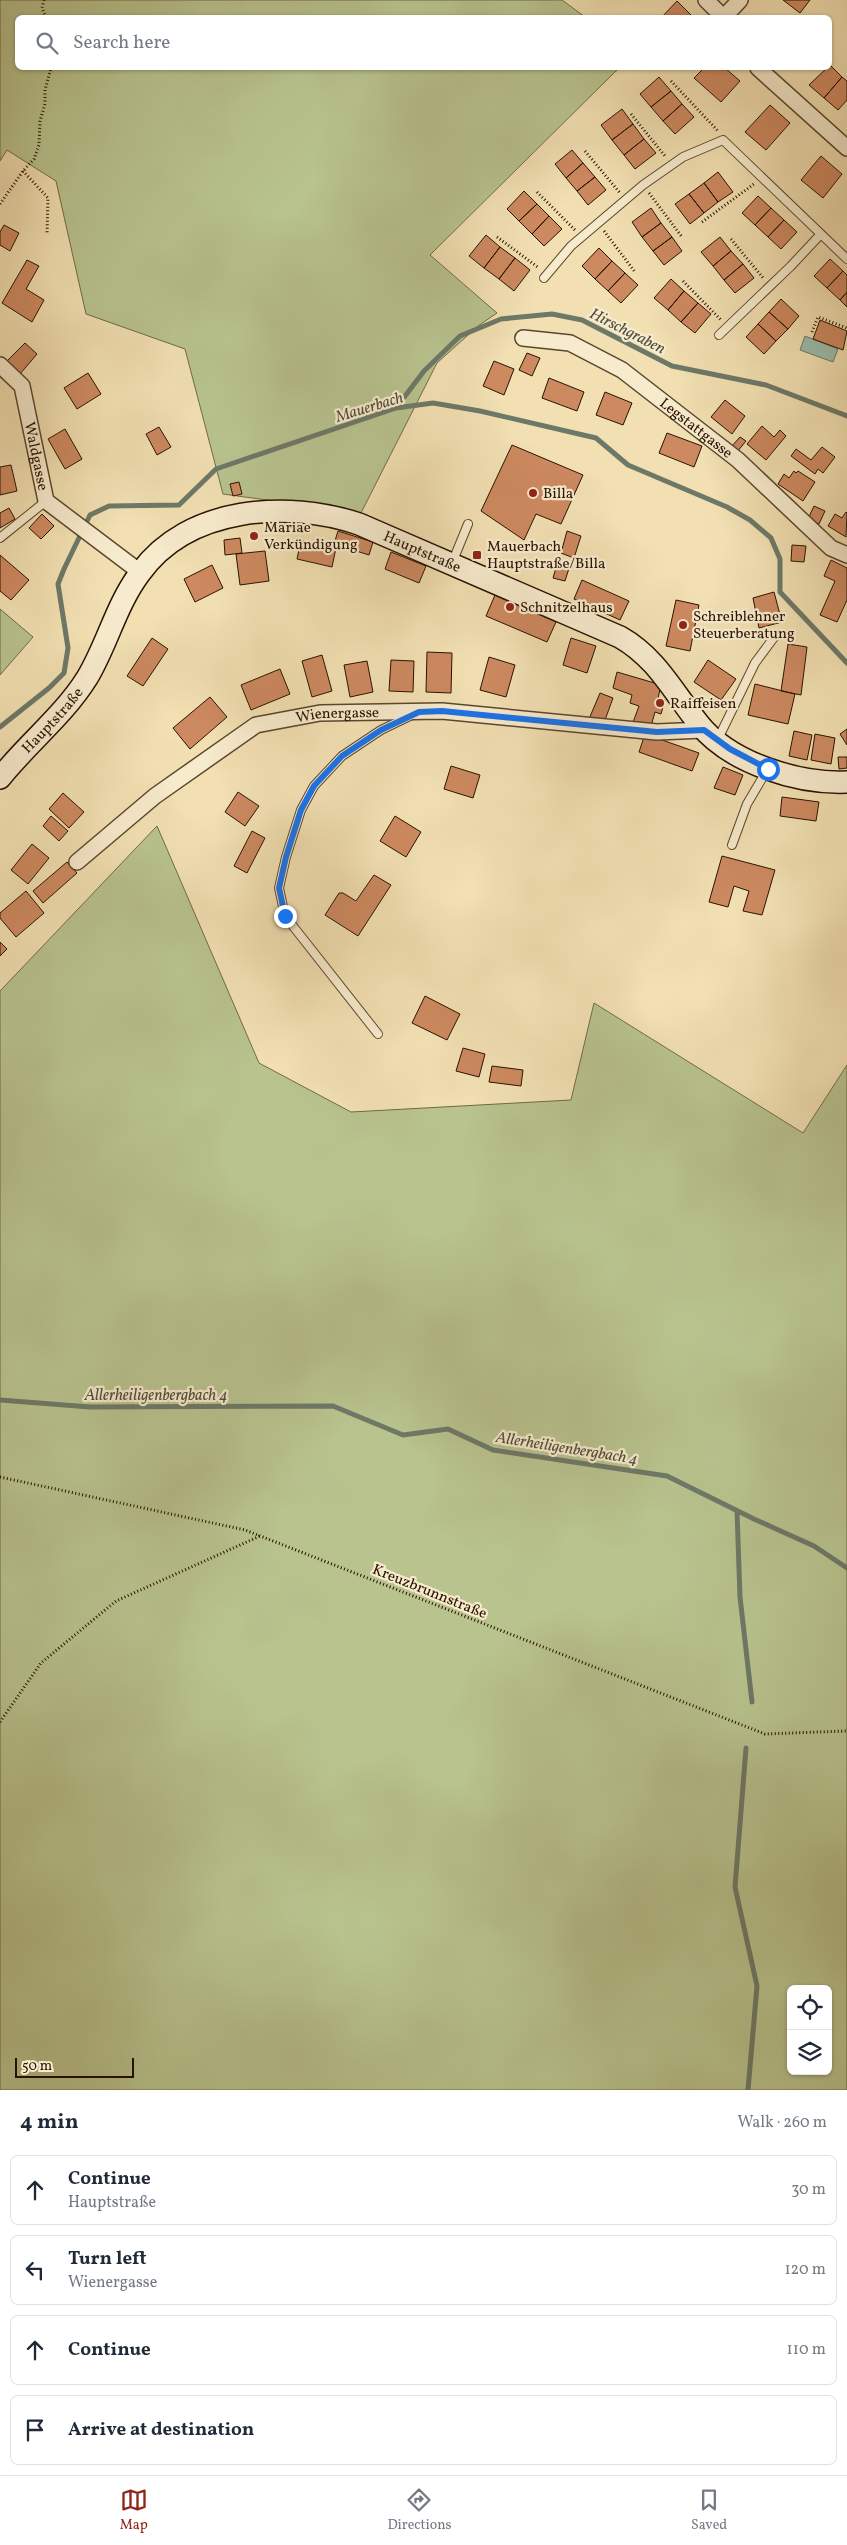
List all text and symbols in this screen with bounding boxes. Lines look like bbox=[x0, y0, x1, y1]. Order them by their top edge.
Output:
search box bbox=[15, 15, 832, 70]
icon: search bbox=[33, 29, 61, 57]
text: Search here bbox=[73, 30, 170, 56]
water label: Hirschgraben bbox=[585, 303, 669, 360]
water label: Mauerbach bbox=[332, 387, 406, 429]
street label: Legstattgasse bbox=[654, 394, 737, 464]
street label: Waldgasse bbox=[18, 420, 53, 493]
place label: Billa bbox=[543, 484, 573, 505]
marker: Billa bbox=[527, 487, 539, 499]
place label: Mariae Verkündigung bbox=[264, 518, 358, 556]
street label: Hauptstraße bbox=[380, 527, 464, 579]
marker: Mariae Verkündigung bbox=[248, 530, 260, 542]
place label: Mauerbach Hauptstraße/Billa bbox=[487, 537, 605, 575]
marker: Mauerbach Hauptstraße/Billa bbox=[471, 549, 483, 561]
place label: Schnitzelhaus bbox=[520, 598, 613, 619]
marker: Schnitzelhaus bbox=[504, 601, 516, 613]
place label: Schreiblehner Steuerberatung bbox=[693, 607, 795, 645]
marker: Schreiblehner Steuerberatung bbox=[677, 619, 689, 631]
street label: Hauptstraße bbox=[18, 684, 89, 759]
place label: Raiffeisen bbox=[670, 694, 736, 715]
marker: Raiffeisen bbox=[654, 697, 666, 709]
street label: Wienergasse bbox=[294, 703, 379, 729]
route start bbox=[757, 758, 780, 781]
route end bbox=[274, 905, 297, 928]
water label: Allerheiligenbergbach 4 bbox=[83, 1385, 228, 1407]
water label: Allerheiligenbergbach 4 bbox=[493, 1427, 639, 1471]
street label: Kreuzbrunnstraße bbox=[369, 1560, 490, 1625]
map controls bbox=[787, 1985, 832, 2075]
button: locate bbox=[787, 1985, 832, 2030]
button: layers bbox=[787, 2030, 832, 2075]
scale bar bbox=[15, 2055, 134, 2078]
text: 50 m bbox=[22, 2057, 52, 2076]
text: 4 min bbox=[20, 2108, 79, 2137]
text: Walk · 260 m bbox=[737, 2112, 827, 2134]
text: Continue bbox=[68, 2166, 151, 2192]
icon: ahead bbox=[21, 2176, 49, 2204]
text: 30 m bbox=[791, 2179, 826, 2201]
text: Hauptstraße bbox=[68, 2192, 156, 2214]
text: Turn left bbox=[68, 2246, 147, 2272]
icon: left bbox=[21, 2256, 49, 2284]
text: 120 m bbox=[784, 2259, 826, 2281]
text: Wienergasse bbox=[68, 2272, 157, 2294]
icon: ahead bbox=[21, 2336, 49, 2364]
text: Continue bbox=[68, 2337, 151, 2363]
text: 110 m bbox=[787, 2339, 826, 2361]
icon: arrive bbox=[21, 2416, 49, 2444]
text: Arrive at destination bbox=[68, 2417, 254, 2443]
tab: Map bbox=[120, 2486, 148, 2535]
tab: Directions bbox=[387, 2486, 452, 2535]
tab: Saved bbox=[691, 2486, 727, 2535]

